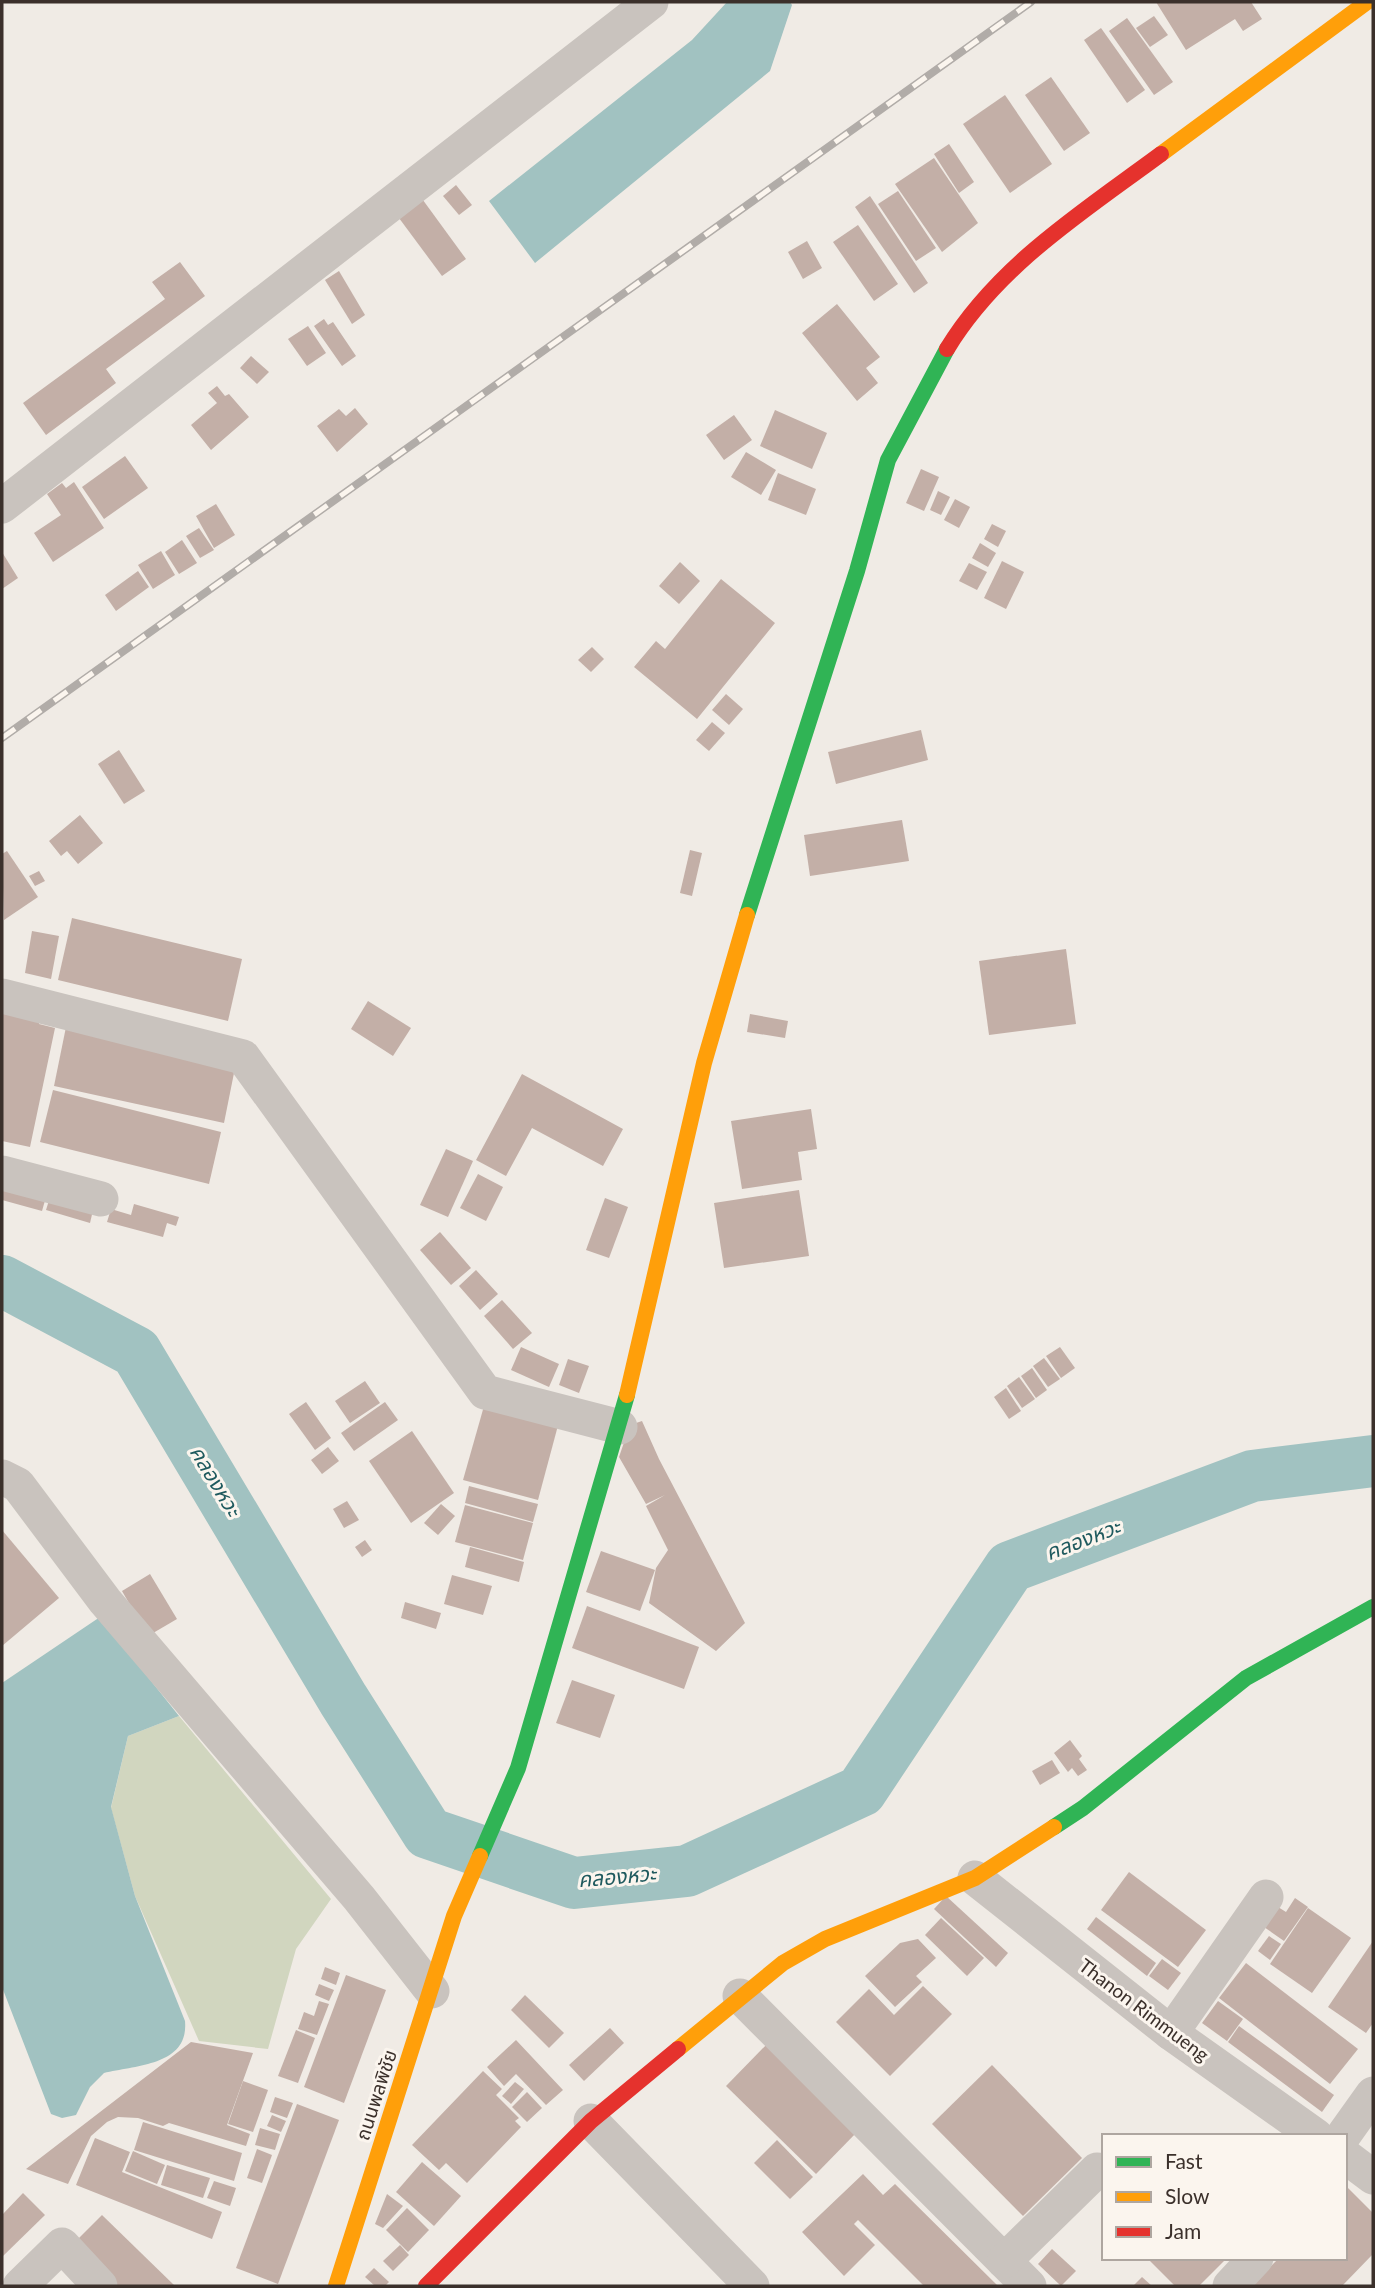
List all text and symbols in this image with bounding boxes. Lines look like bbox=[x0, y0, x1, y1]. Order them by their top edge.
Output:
water label: คลองหวะ bbox=[185, 1440, 248, 1522]
water label: คลองหวะ bbox=[1042, 1512, 1125, 1564]
water label: คลองหวะ bbox=[577, 1859, 659, 1891]
street label: Thanon Rimmueng bbox=[1075, 1953, 1214, 2066]
street label: ถนนพลพิชัย bbox=[350, 2047, 401, 2143]
legend bbox=[1102, 2134, 1347, 2260]
text: Fast bbox=[1165, 2148, 1203, 2173]
text: Slow bbox=[1165, 2183, 1210, 2208]
text: Jam bbox=[1165, 2218, 1201, 2243]

